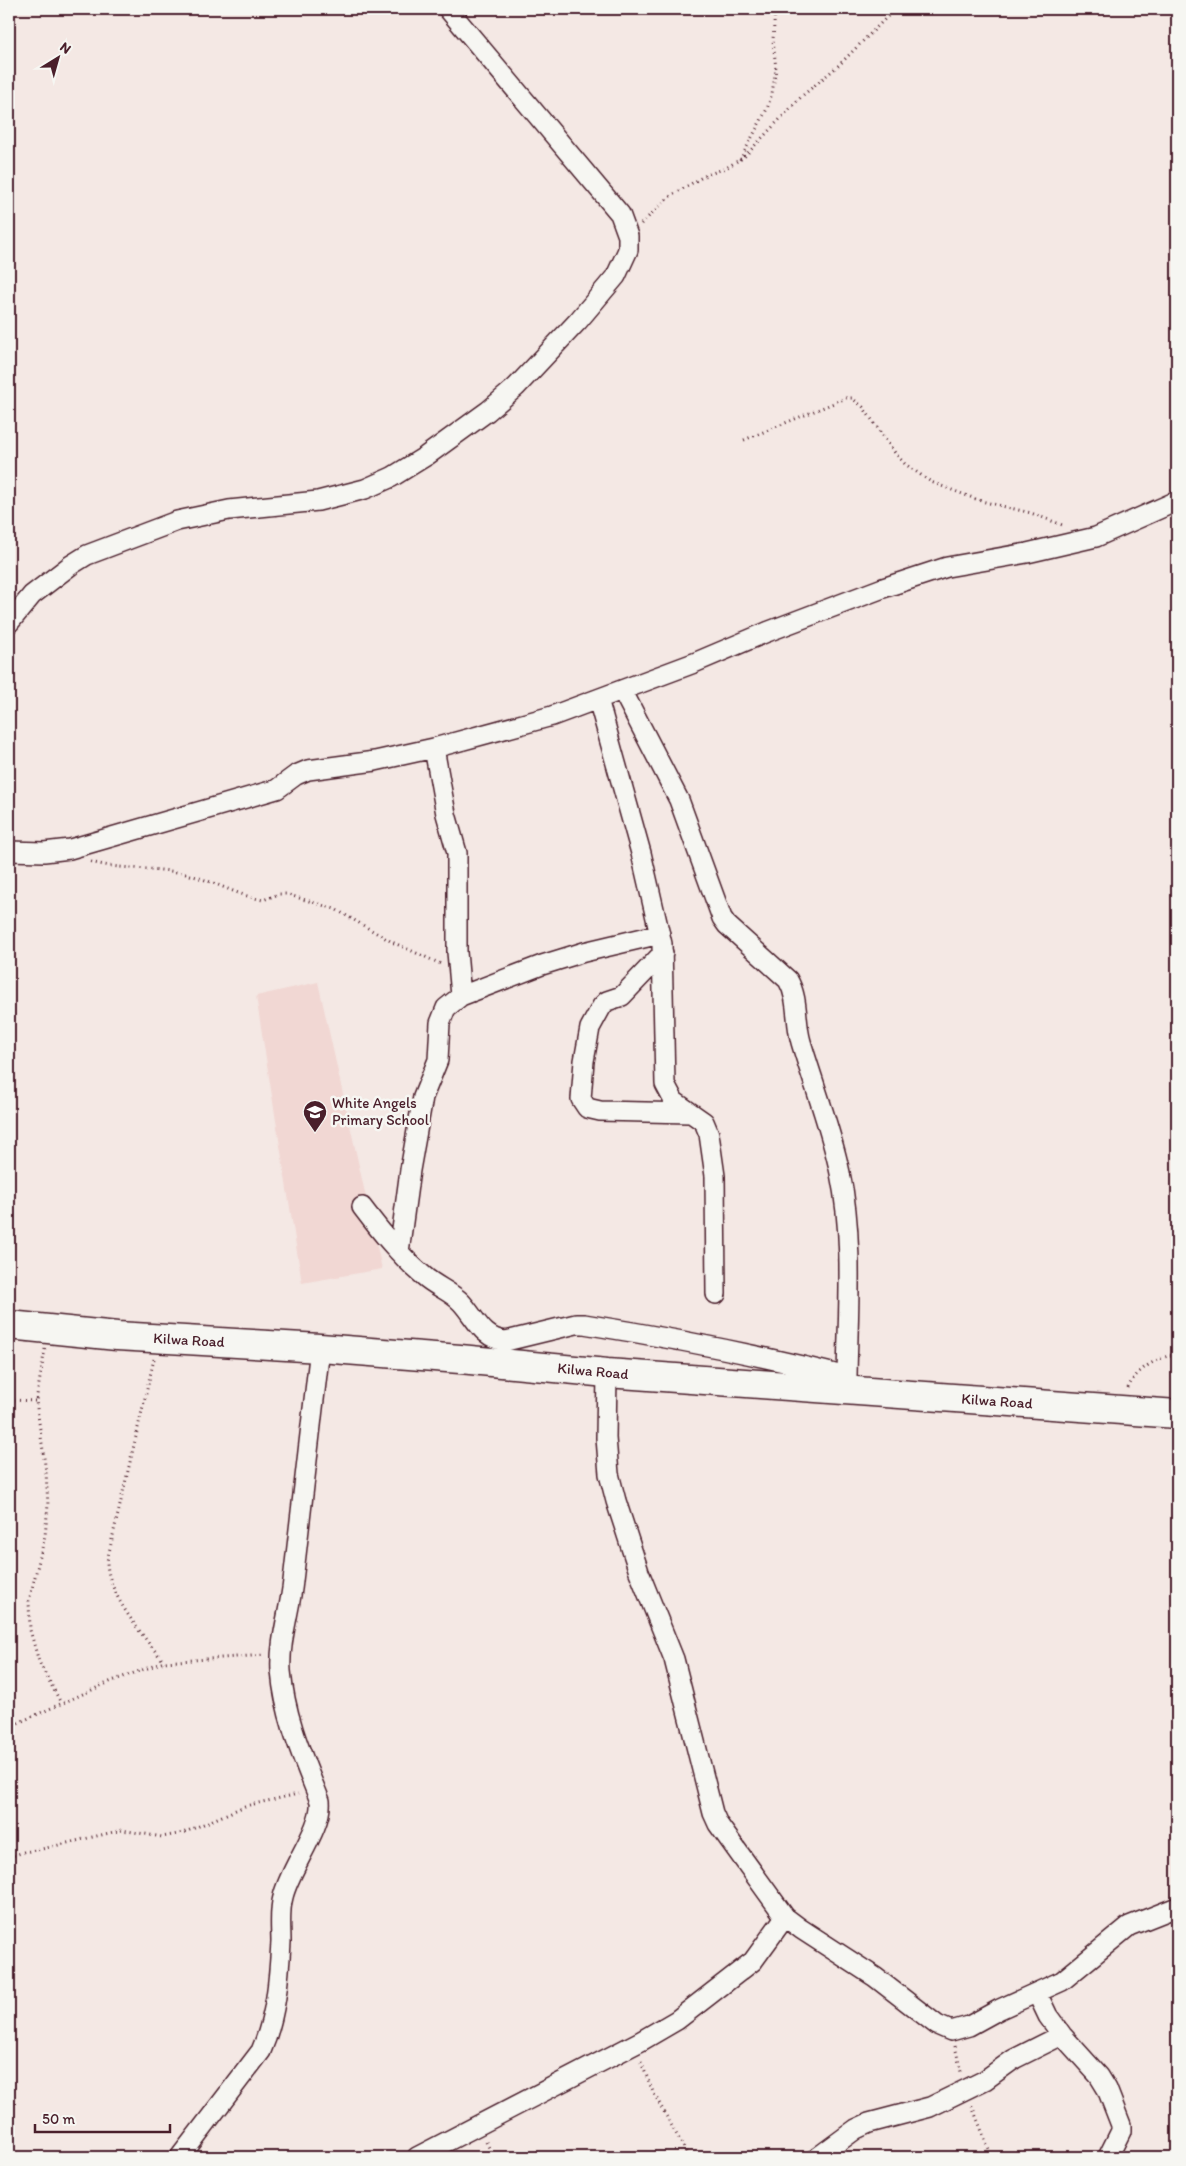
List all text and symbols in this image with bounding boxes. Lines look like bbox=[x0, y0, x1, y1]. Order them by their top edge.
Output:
north arrow bbox=[32, 32, 82, 82]
text: N bbox=[57, 38, 74, 58]
place label: White Angels Primary School bbox=[332, 1094, 430, 1129]
school or university icon: White Angels Primary School bbox=[302, 1099, 328, 1133]
street label: Kilwa Road bbox=[153, 1329, 225, 1351]
street label: Kilwa Road bbox=[557, 1359, 629, 1383]
street label: Kilwa Road bbox=[961, 1390, 1033, 1412]
scale bar bbox=[35, 2101, 170, 2133]
text: 50 m bbox=[42, 2110, 75, 2128]

